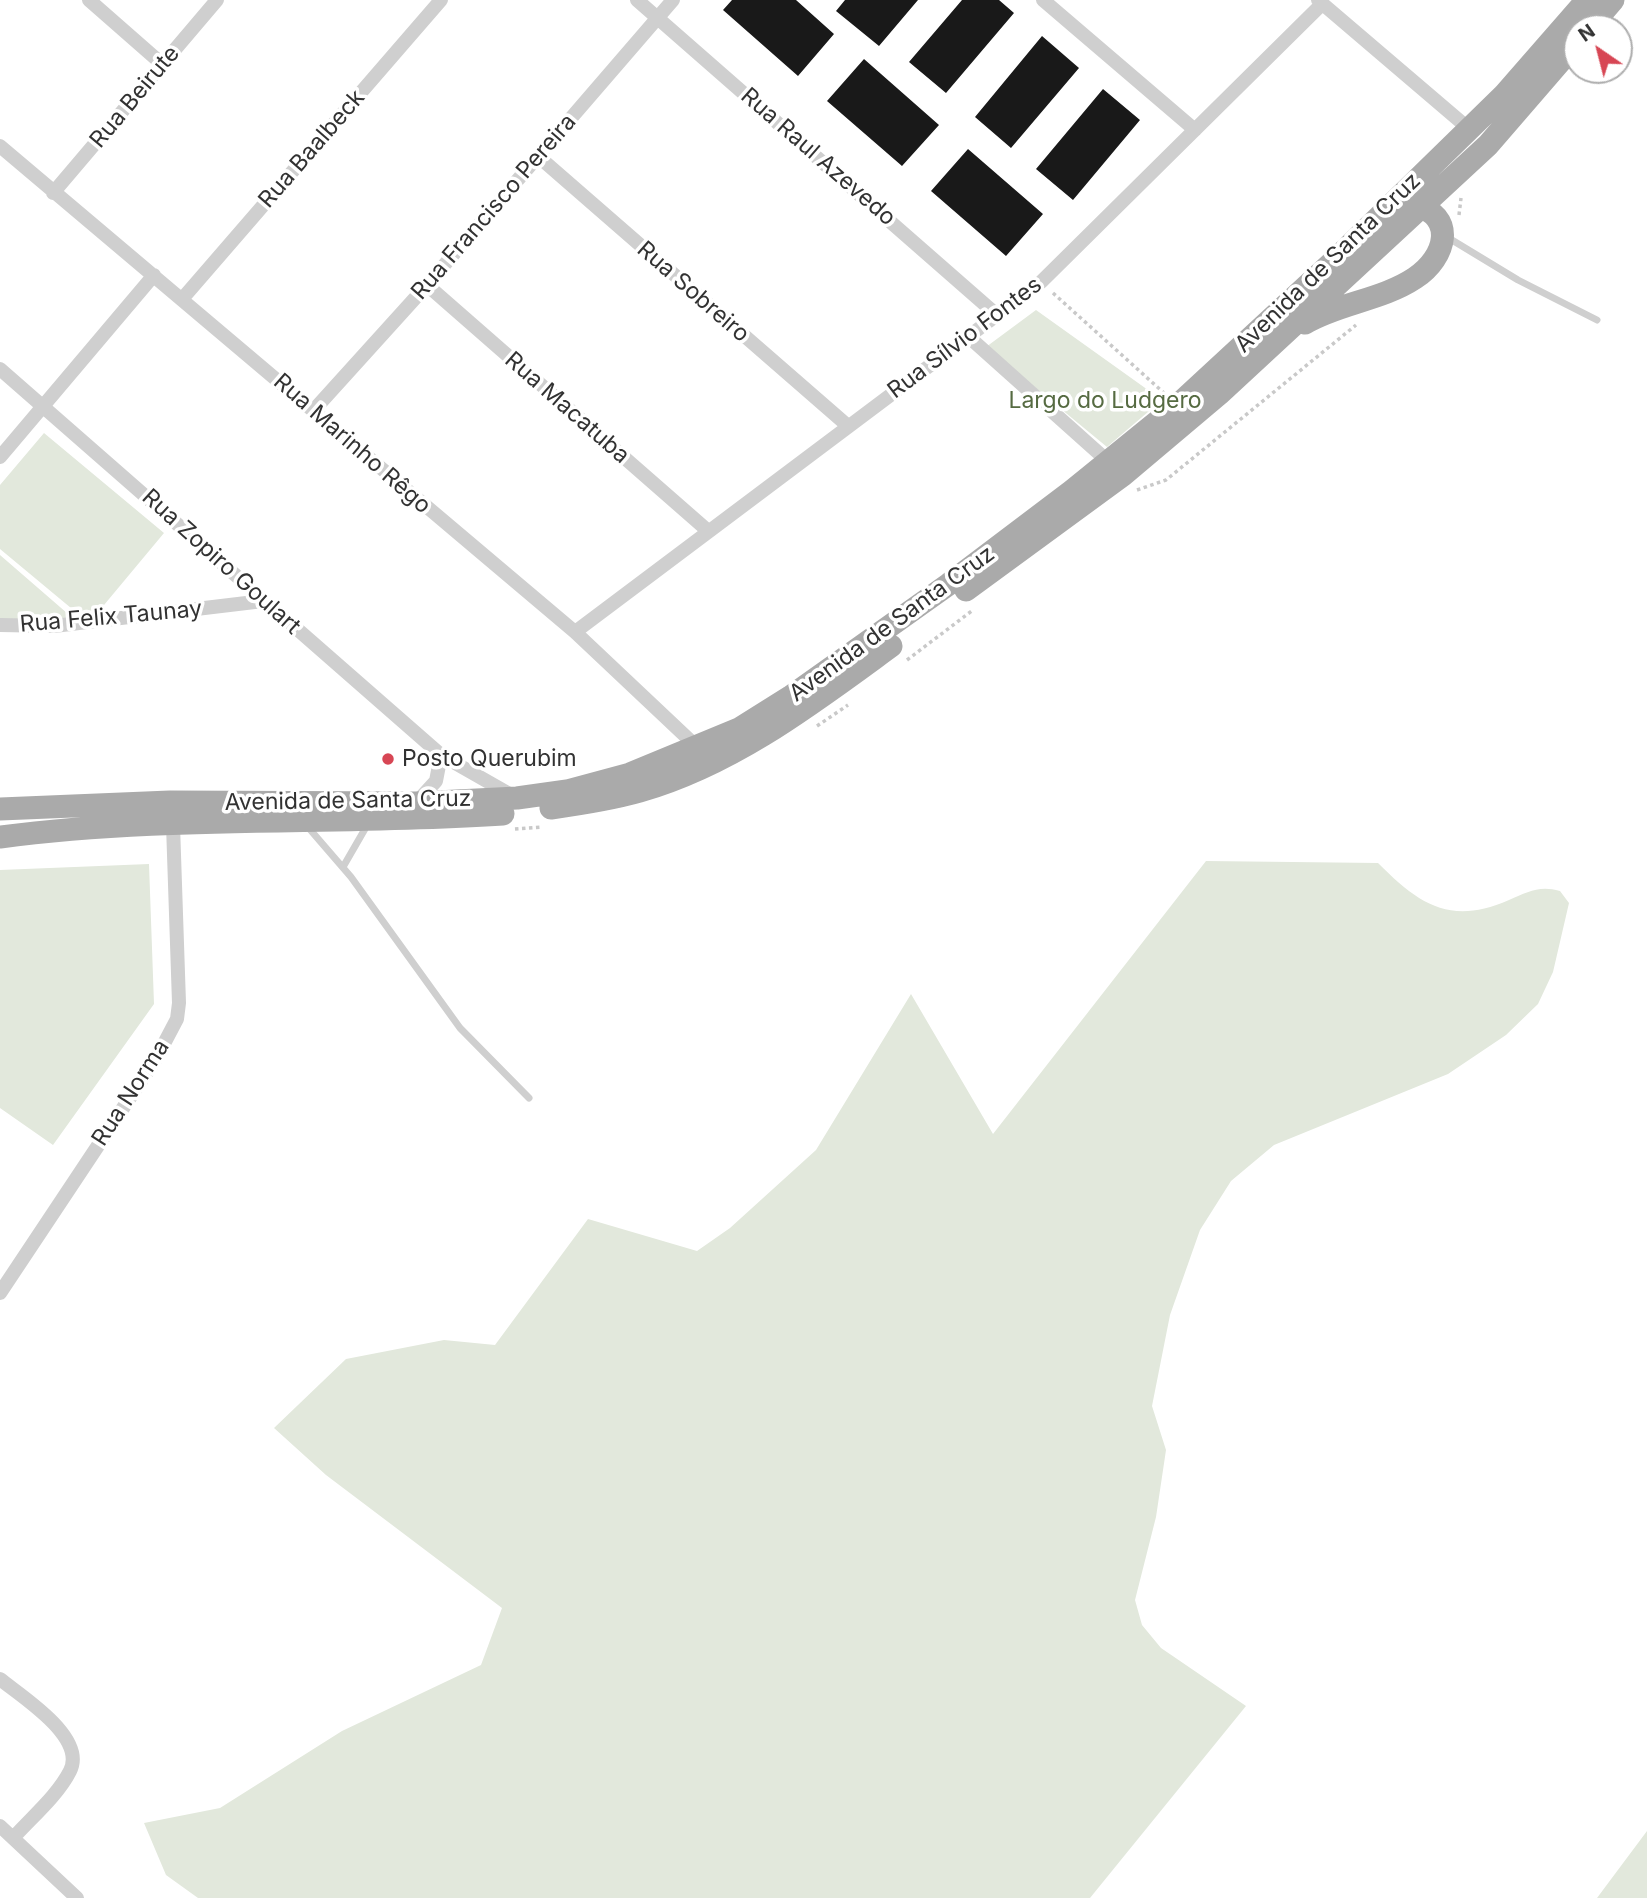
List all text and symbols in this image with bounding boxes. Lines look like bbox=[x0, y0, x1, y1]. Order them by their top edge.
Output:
north arrow bbox=[1563, 14, 1633, 84]
text: N bbox=[1574, 19, 1599, 47]
street label: Rua Beirute bbox=[84, 40, 186, 154]
street label: Rua Raul Azevedo bbox=[735, 82, 901, 232]
street label: Rua Baalbeck bbox=[253, 84, 371, 214]
street label: Rua Francisco Pereira bbox=[406, 109, 582, 305]
street label: Avenida de Santa Cruz bbox=[1230, 167, 1426, 359]
street label: Rua Sobreiro bbox=[631, 236, 755, 348]
street label: Rua Sílvio Fontes bbox=[883, 271, 1047, 405]
street label: Rua Macatuba bbox=[499, 346, 635, 470]
street label: Rua Marinho Rêgo bbox=[268, 368, 436, 520]
park label: Largo do Ludgero bbox=[1008, 387, 1202, 415]
street label: Rua Zopiro Goulart bbox=[136, 484, 306, 640]
street label: Avenida de Santa Cruz bbox=[784, 540, 1000, 708]
street label: Rua Felix Taunay bbox=[19, 595, 203, 639]
place label: Posto Querubim bbox=[402, 745, 577, 773]
marker: Posto Querubim bbox=[380, 751, 396, 767]
street label: Avenida de Santa Cruz bbox=[224, 785, 472, 817]
street label: Rua Norma bbox=[86, 1035, 176, 1151]

